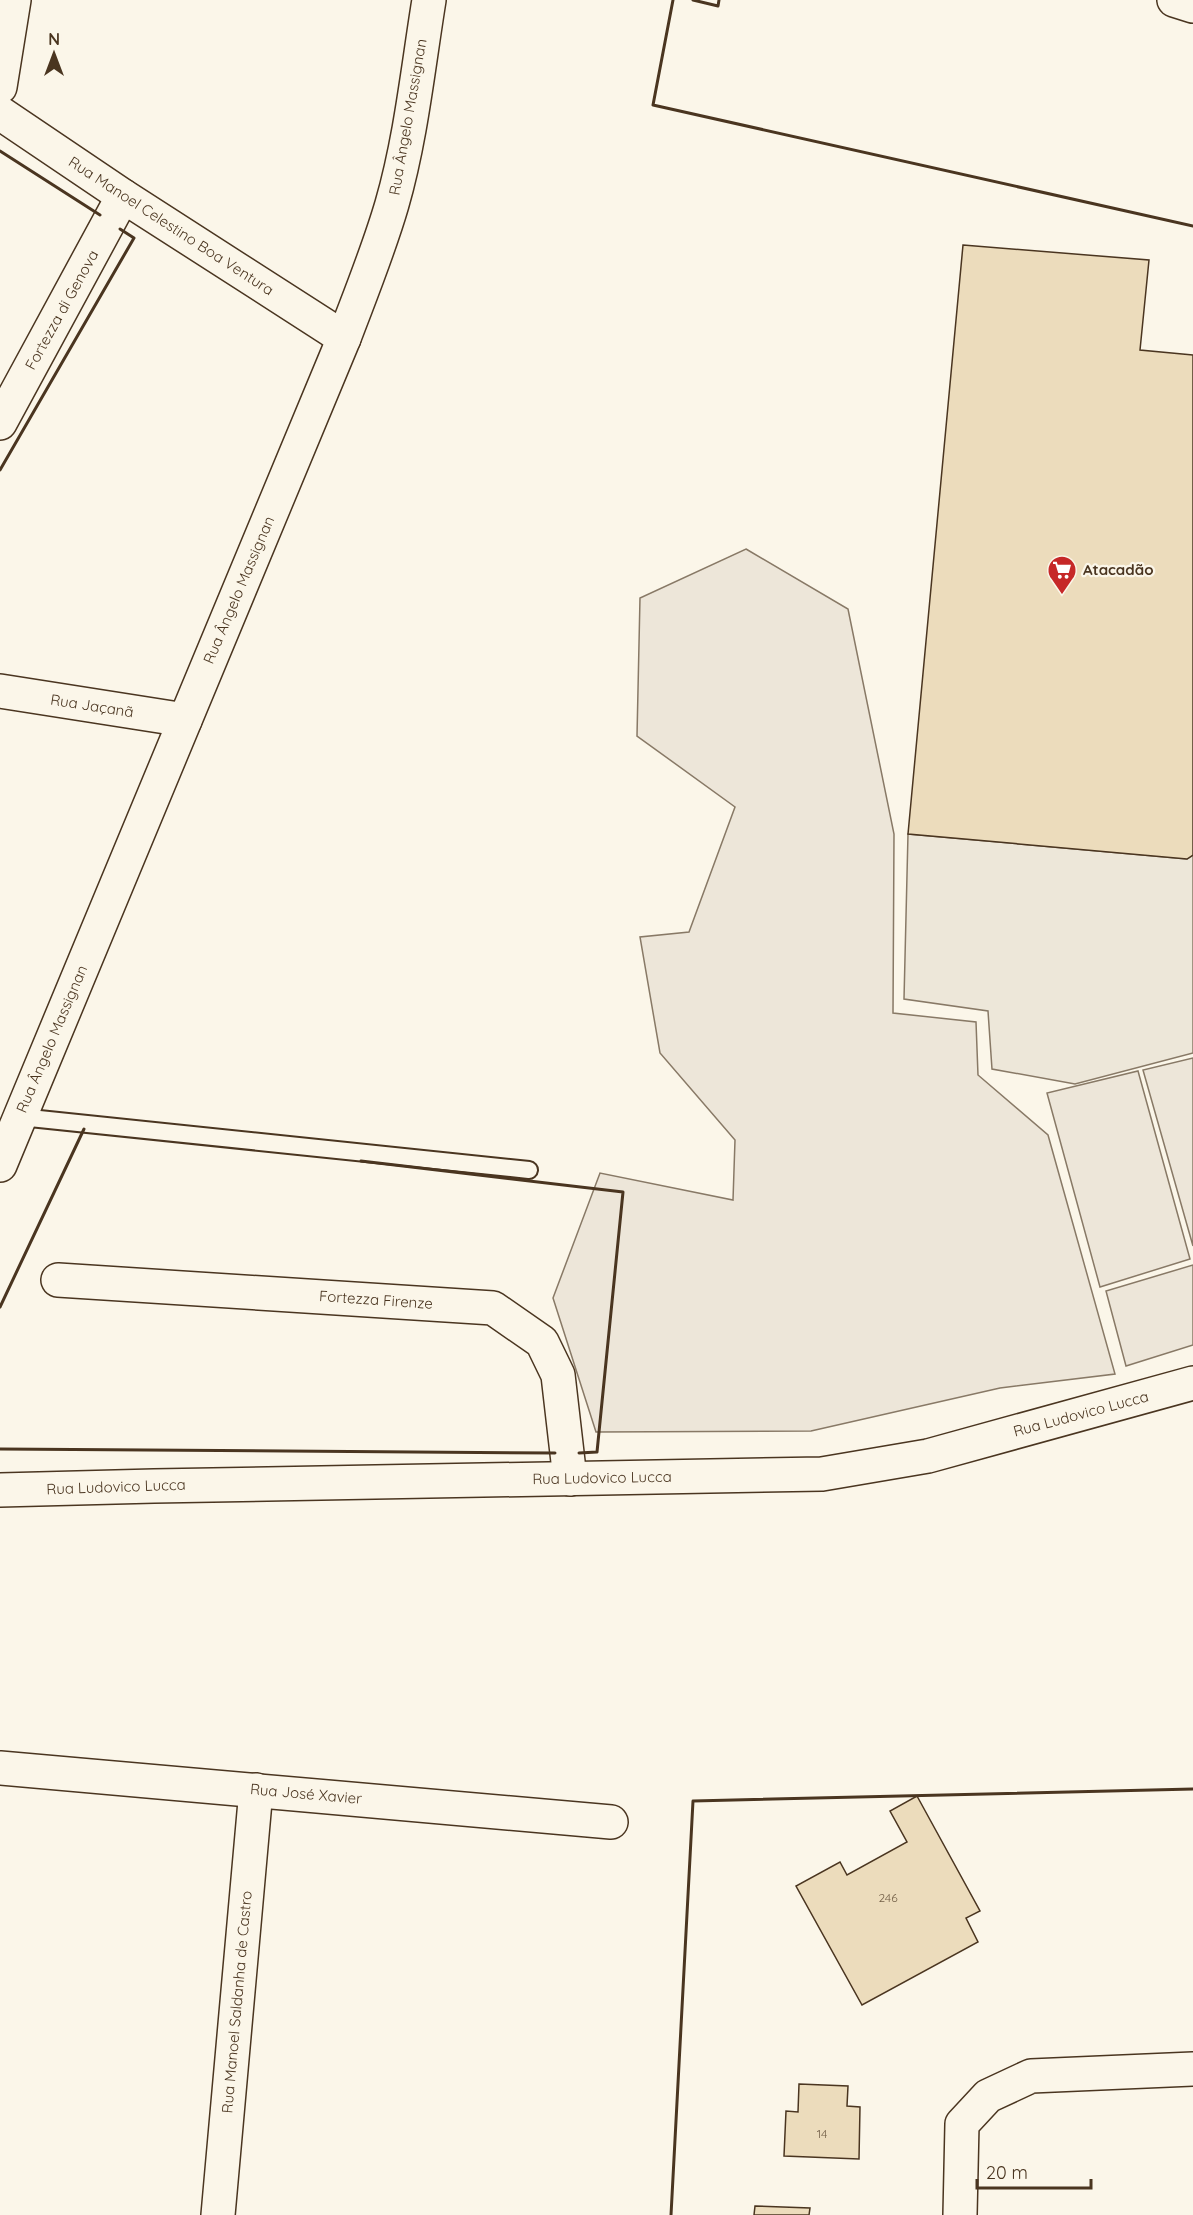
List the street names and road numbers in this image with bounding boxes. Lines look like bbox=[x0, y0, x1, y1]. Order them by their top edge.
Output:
street label: Rua Ângelo Massignan bbox=[384, 37, 431, 197]
street label: Rua Manoel Celestino Boa Ventura bbox=[65, 152, 278, 299]
street label: Fortezza di Genova bbox=[21, 247, 102, 373]
street label: Rua Ângelo Massignan bbox=[199, 513, 278, 666]
street label: Rua Jaçanã bbox=[49, 690, 135, 721]
street label: Rua Ângelo Massignan bbox=[12, 962, 91, 1115]
street label: Fortezza Firenze bbox=[319, 1286, 434, 1313]
street label: Rua Ludovico Lucca bbox=[1011, 1386, 1151, 1441]
street label: Rua Ludovico Lucca bbox=[532, 1467, 672, 1488]
street label: Rua Ludovico Lucca bbox=[46, 1475, 186, 1498]
street label: Rua José Xavier bbox=[249, 1779, 363, 1808]
street label: Rua Manoel Saldanha de Castro bbox=[217, 1890, 256, 2114]

